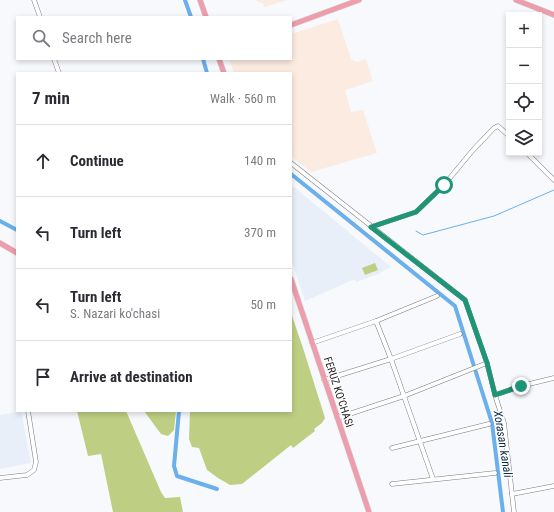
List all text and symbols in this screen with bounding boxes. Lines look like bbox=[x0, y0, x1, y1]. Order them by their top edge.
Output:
map controls bbox=[506, 12, 542, 156]
button: + bbox=[506, 12, 542, 48]
search box bbox=[16, 16, 292, 60]
icon: search bbox=[30, 27, 52, 49]
text: Search here bbox=[62, 29, 132, 47]
button: − bbox=[506, 48, 542, 84]
button: locate bbox=[506, 84, 542, 120]
text: 7 min bbox=[32, 88, 70, 108]
text: Walk · 560 m bbox=[210, 91, 276, 106]
button: layers bbox=[506, 120, 542, 156]
icon: ahead bbox=[32, 150, 54, 172]
text: Continue bbox=[70, 152, 124, 170]
text: 140 m bbox=[244, 153, 276, 168]
route start bbox=[435, 176, 453, 194]
icon: left bbox=[32, 222, 54, 244]
text: Turn left bbox=[70, 224, 121, 242]
text: 370 m bbox=[244, 225, 276, 240]
text: Turn left bbox=[70, 288, 121, 306]
icon: left bbox=[32, 294, 54, 316]
text: 50 m bbox=[250, 297, 276, 312]
text: S. Nazari ko'chasi bbox=[70, 306, 160, 321]
street label: FERUZ KO'CHASI bbox=[321, 355, 356, 429]
icon: arrive bbox=[32, 366, 54, 388]
text: Arrive at destination bbox=[70, 368, 193, 386]
route end bbox=[512, 377, 530, 395]
water label: Xorasan kanali bbox=[491, 408, 515, 479]

